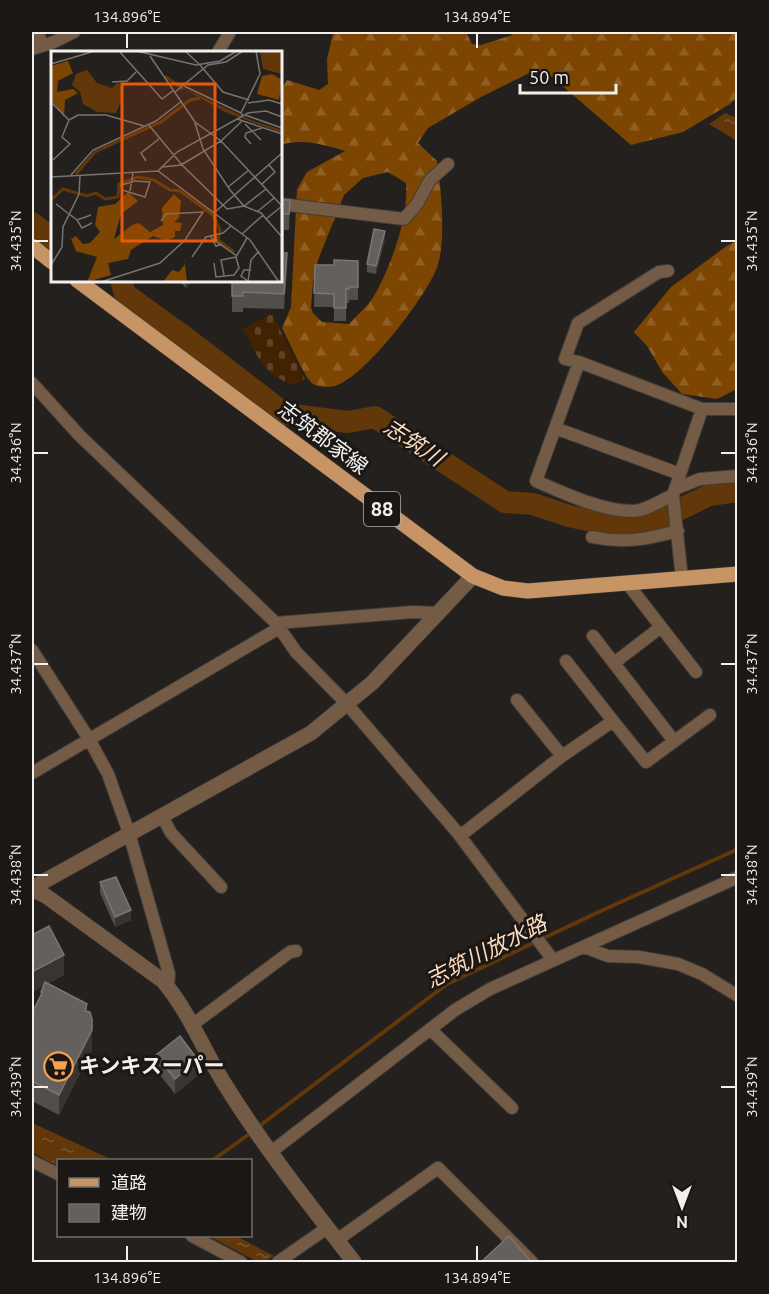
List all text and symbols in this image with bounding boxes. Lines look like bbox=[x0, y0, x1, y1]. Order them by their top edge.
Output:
text: 134.896°E bbox=[93, 8, 161, 25]
text: 134.894°E bbox=[443, 8, 511, 25]
inset map bbox=[51, 51, 282, 282]
scale bar bbox=[520, 57, 616, 95]
text: 50 m bbox=[529, 67, 569, 87]
text: 34.435°N bbox=[7, 210, 24, 272]
text: 34.435°N bbox=[743, 210, 760, 272]
street label: 志筑郡家線 bbox=[274, 396, 373, 478]
water label: 志筑川 bbox=[380, 413, 450, 471]
text: 34.436°N bbox=[7, 422, 24, 484]
text: 34.436°N bbox=[743, 422, 760, 484]
road number: 88 bbox=[364, 492, 400, 526]
text: 34.437°N bbox=[7, 633, 24, 695]
text: 34.437°N bbox=[743, 633, 760, 695]
text: 34.438°N bbox=[7, 844, 24, 906]
text: 34.438°N bbox=[743, 844, 760, 906]
water label: 志筑川放水路 bbox=[421, 909, 552, 992]
supermarket icon: キンキスーパー bbox=[42, 1050, 74, 1082]
place label: キンキスーパー bbox=[79, 1053, 225, 1077]
text: 34.439°N bbox=[7, 1056, 24, 1118]
text: 34.439°N bbox=[743, 1056, 760, 1118]
legend bbox=[57, 1159, 252, 1237]
text: 道路 bbox=[111, 1172, 147, 1192]
north arrow bbox=[652, 1177, 712, 1237]
text: 建物 bbox=[111, 1202, 147, 1222]
text: N bbox=[676, 1213, 688, 1231]
text: 134.896°E bbox=[93, 1269, 161, 1286]
text: 134.894°E bbox=[443, 1269, 511, 1286]

